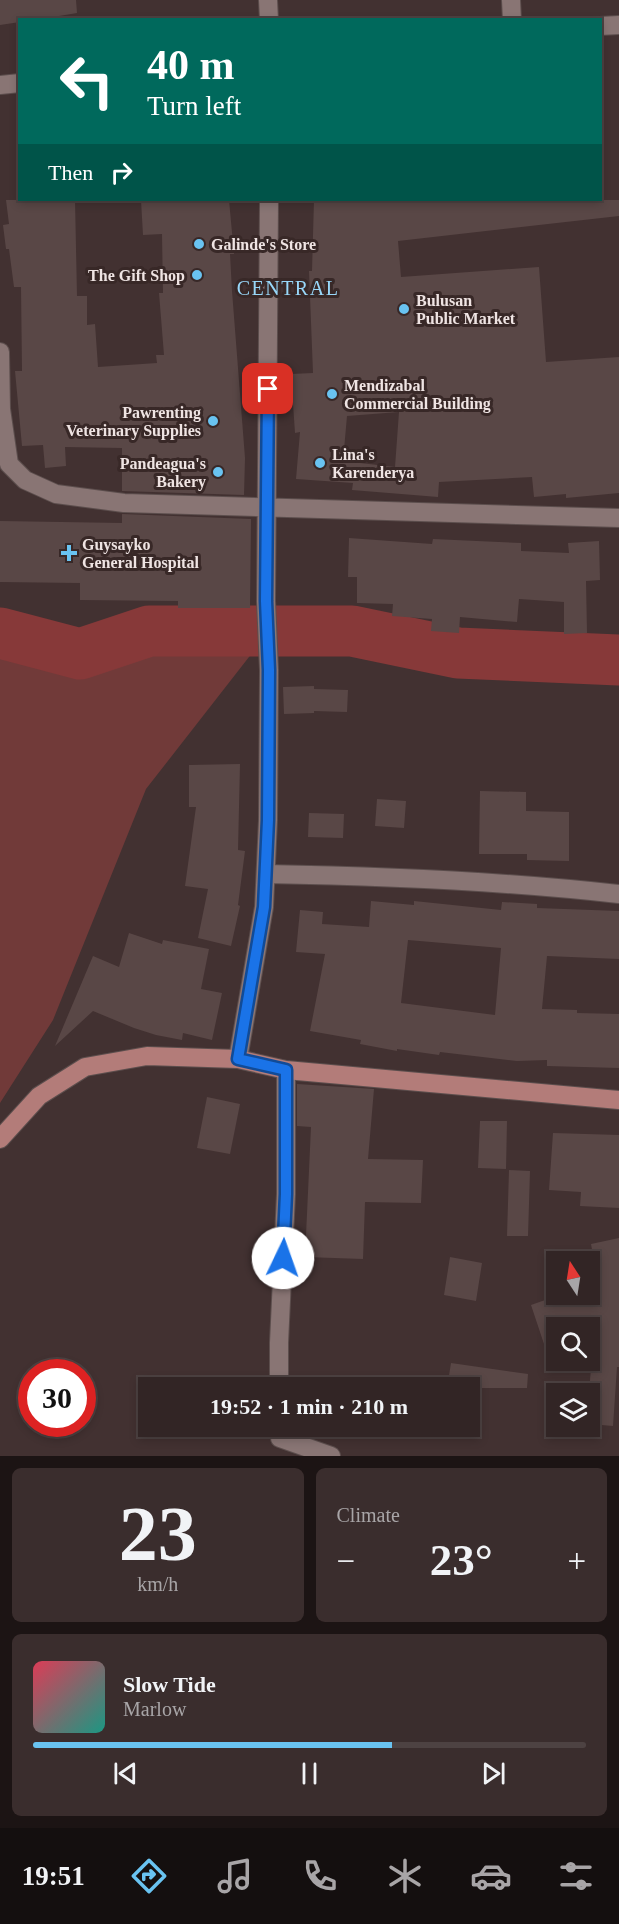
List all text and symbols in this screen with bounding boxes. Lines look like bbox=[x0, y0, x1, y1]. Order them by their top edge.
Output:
icon: left bbox=[48, 42, 126, 120]
text: 40 m bbox=[147, 42, 235, 88]
text: Turn left bbox=[147, 91, 241, 121]
icon: right bbox=[105, 156, 138, 189]
text: Then bbox=[48, 160, 93, 185]
place label: Galinde's Store bbox=[211, 236, 316, 253]
marker: Galinde's Store bbox=[192, 237, 206, 251]
place label: The Gift Shop bbox=[88, 267, 185, 285]
marker: The Gift Shop bbox=[190, 268, 204, 282]
district label: CENTRAL bbox=[237, 277, 339, 299]
place label: Bulusan Public Market bbox=[416, 292, 516, 327]
marker: Bulusan Public Market bbox=[397, 302, 411, 316]
pin bbox=[242, 363, 293, 414]
icon: arrive bbox=[251, 372, 284, 405]
place label: Mendizabal Commercial Building bbox=[344, 377, 491, 413]
marker: Mendizabal Commercial Building bbox=[325, 387, 339, 401]
place label: Pawrenting Veterinary Supplies bbox=[66, 404, 201, 440]
marker: Pawrenting Veterinary Supplies bbox=[206, 414, 220, 428]
place label: Lina's Karenderya bbox=[332, 446, 414, 482]
place label: Pandeagua's Bakery bbox=[120, 455, 206, 491]
marker: Lina's Karenderya bbox=[313, 456, 327, 470]
marker: Pandeagua's Bakery bbox=[211, 465, 225, 479]
place label: Guysayko General Hospital bbox=[82, 536, 199, 572]
marker: Guysayko General Hospital bbox=[60, 544, 78, 562]
position arrow bbox=[251, 1226, 315, 1290]
north arrow bbox=[546, 1251, 600, 1305]
map controls bbox=[546, 1251, 600, 1437]
button: search bbox=[546, 1317, 600, 1371]
speed limit sign: 30 bbox=[18, 1359, 96, 1437]
button: layers bbox=[546, 1383, 600, 1437]
text: 19:52 · 1 min · 210 m bbox=[210, 1394, 408, 1419]
text: 23 bbox=[119, 1490, 197, 1577]
text: Climate bbox=[337, 1504, 400, 1526]
text: 23° bbox=[430, 1535, 493, 1585]
text: − bbox=[337, 1543, 355, 1579]
text: + bbox=[567, 1543, 586, 1579]
text: km/h bbox=[137, 1573, 178, 1595]
text: Slow Tide bbox=[123, 1672, 216, 1697]
text: Marlow bbox=[123, 1698, 186, 1720]
icon: previous bbox=[109, 1757, 142, 1790]
icon: pause bbox=[293, 1757, 326, 1790]
icon: next bbox=[477, 1757, 510, 1790]
icon: directions bbox=[128, 1855, 170, 1897]
icon: music bbox=[214, 1855, 256, 1897]
icon: phone bbox=[299, 1855, 341, 1897]
icon: climate bbox=[384, 1855, 426, 1897]
icon: car bbox=[470, 1855, 512, 1897]
icon: filters bbox=[555, 1855, 597, 1897]
text: 19:51 bbox=[22, 1861, 85, 1891]

